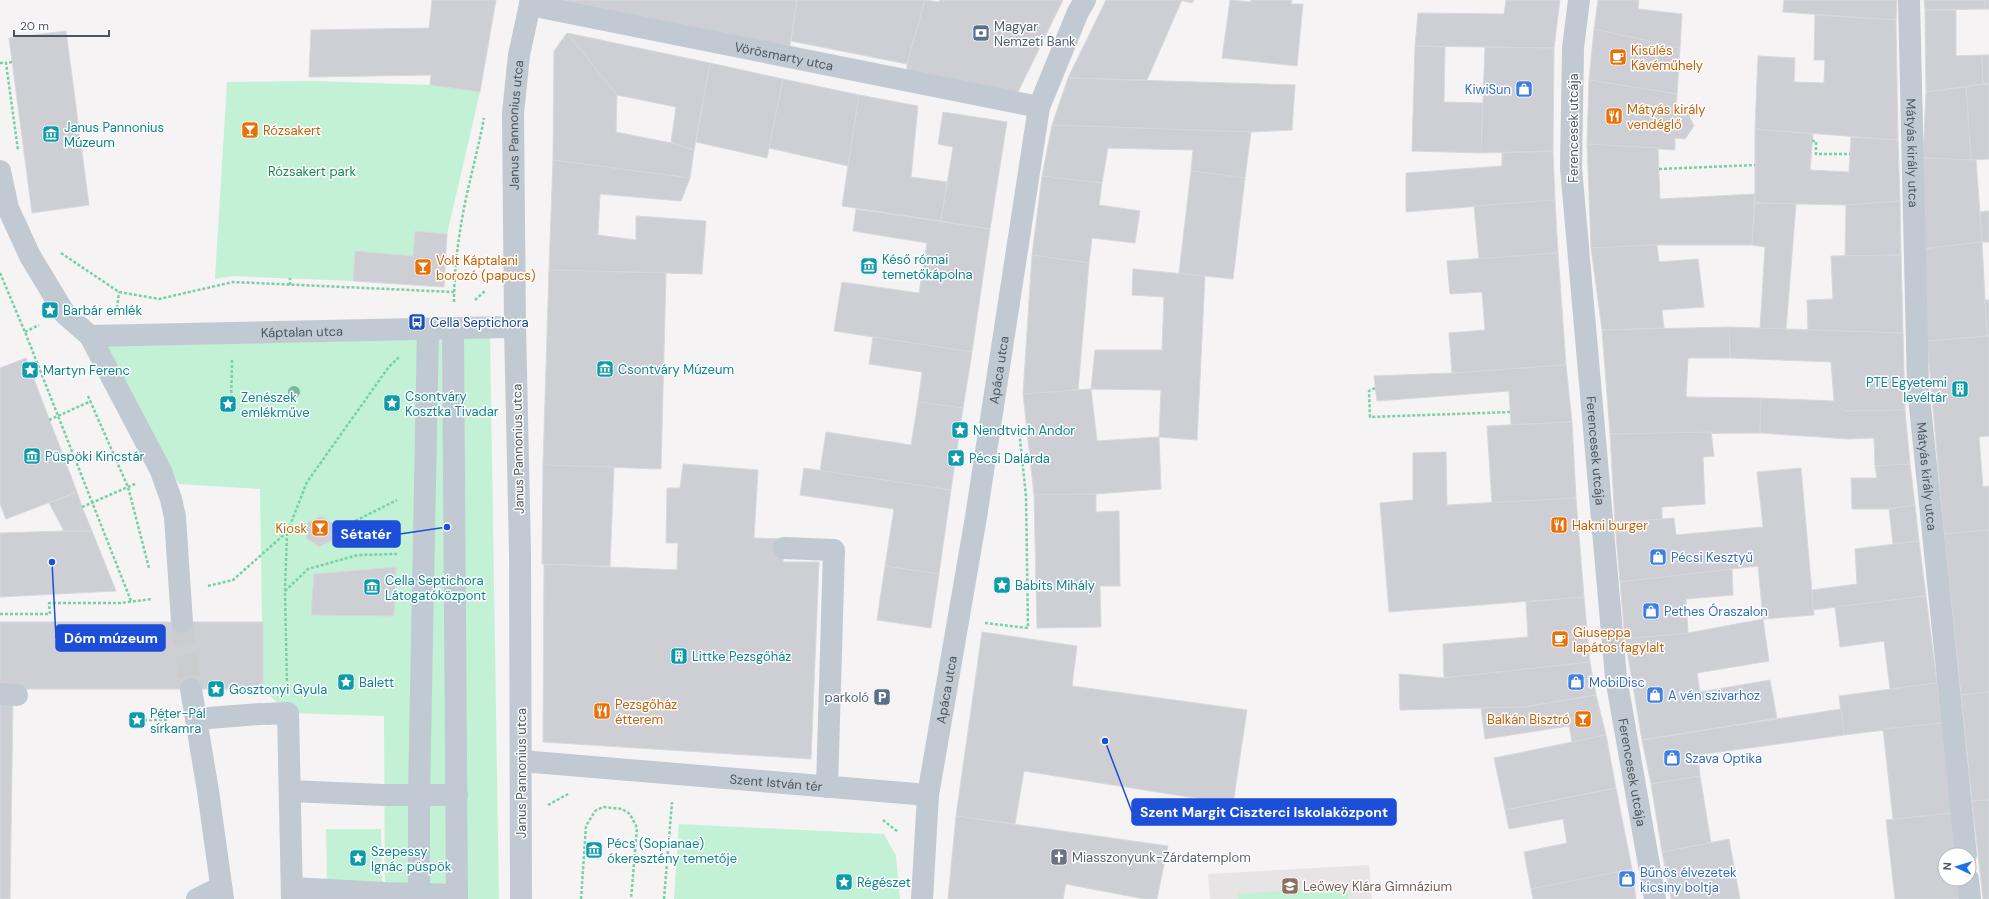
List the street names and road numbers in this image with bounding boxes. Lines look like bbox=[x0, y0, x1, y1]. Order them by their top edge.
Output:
street label: Vörösmarty utca bbox=[733, 38, 835, 74]
street label: Janus Pannonius utca bbox=[504, 59, 527, 190]
street label: Ferencesek utcája bbox=[1565, 73, 1582, 183]
street label: Mátyás király utca bbox=[1903, 98, 1922, 208]
street label: Káptalan utca bbox=[261, 322, 343, 341]
street label: Apáca utca bbox=[985, 335, 1012, 405]
street label: Janus Pannonius utca bbox=[508, 384, 528, 514]
street label: Ferencesek utcája bbox=[1583, 395, 1609, 506]
street label: Mátyás király utca bbox=[1913, 421, 1941, 531]
street label: Apáca utca bbox=[932, 654, 960, 725]
street label: Janus Pannonius utca bbox=[513, 708, 530, 838]
street label: Ferencesek utcája bbox=[1615, 717, 1650, 828]
street label: Szent István tér bbox=[729, 770, 823, 795]

